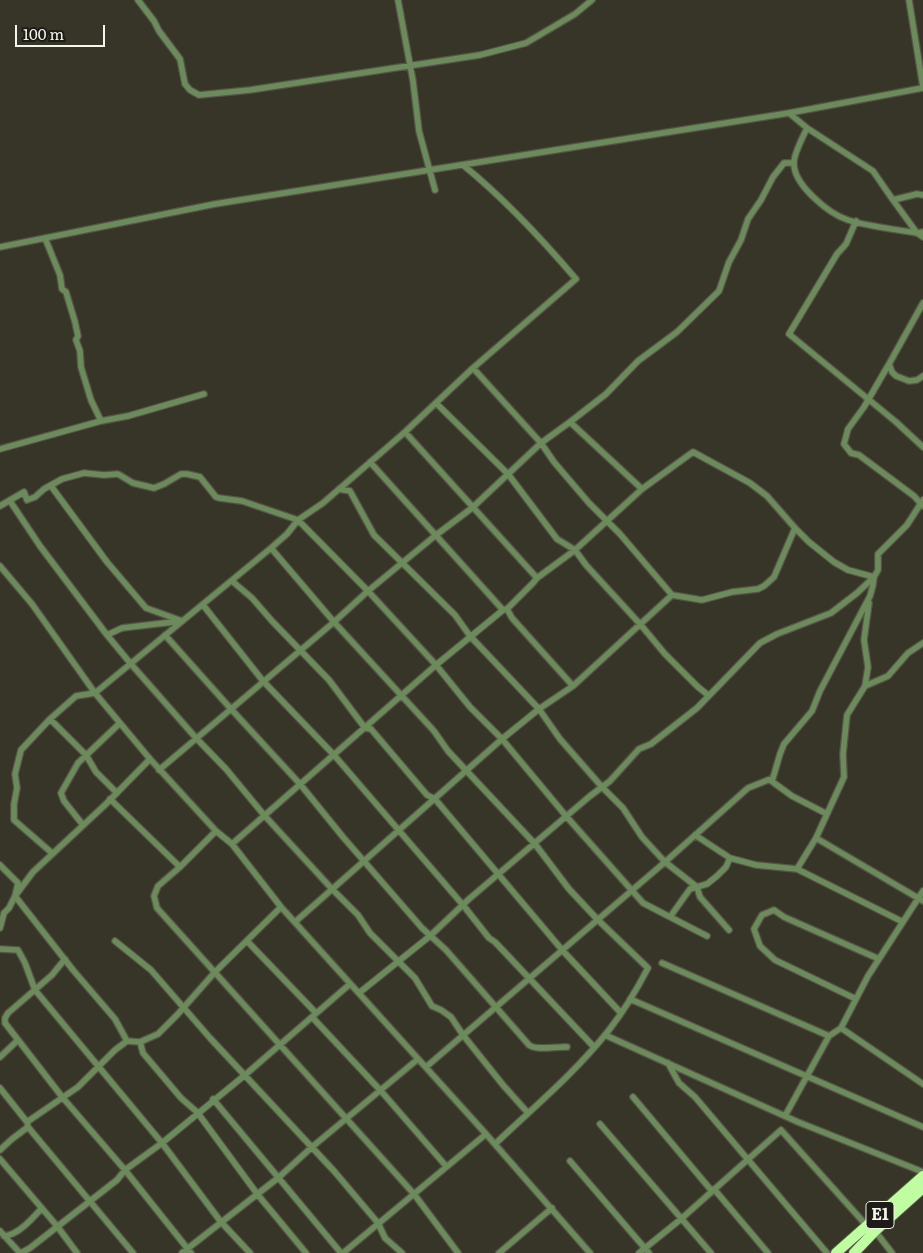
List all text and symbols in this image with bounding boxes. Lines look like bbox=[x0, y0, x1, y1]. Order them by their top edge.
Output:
scale bar bbox=[18, 15, 108, 47]
text: 100 m bbox=[23, 22, 64, 45]
road number: E1 bbox=[866, 1202, 894, 1228]

